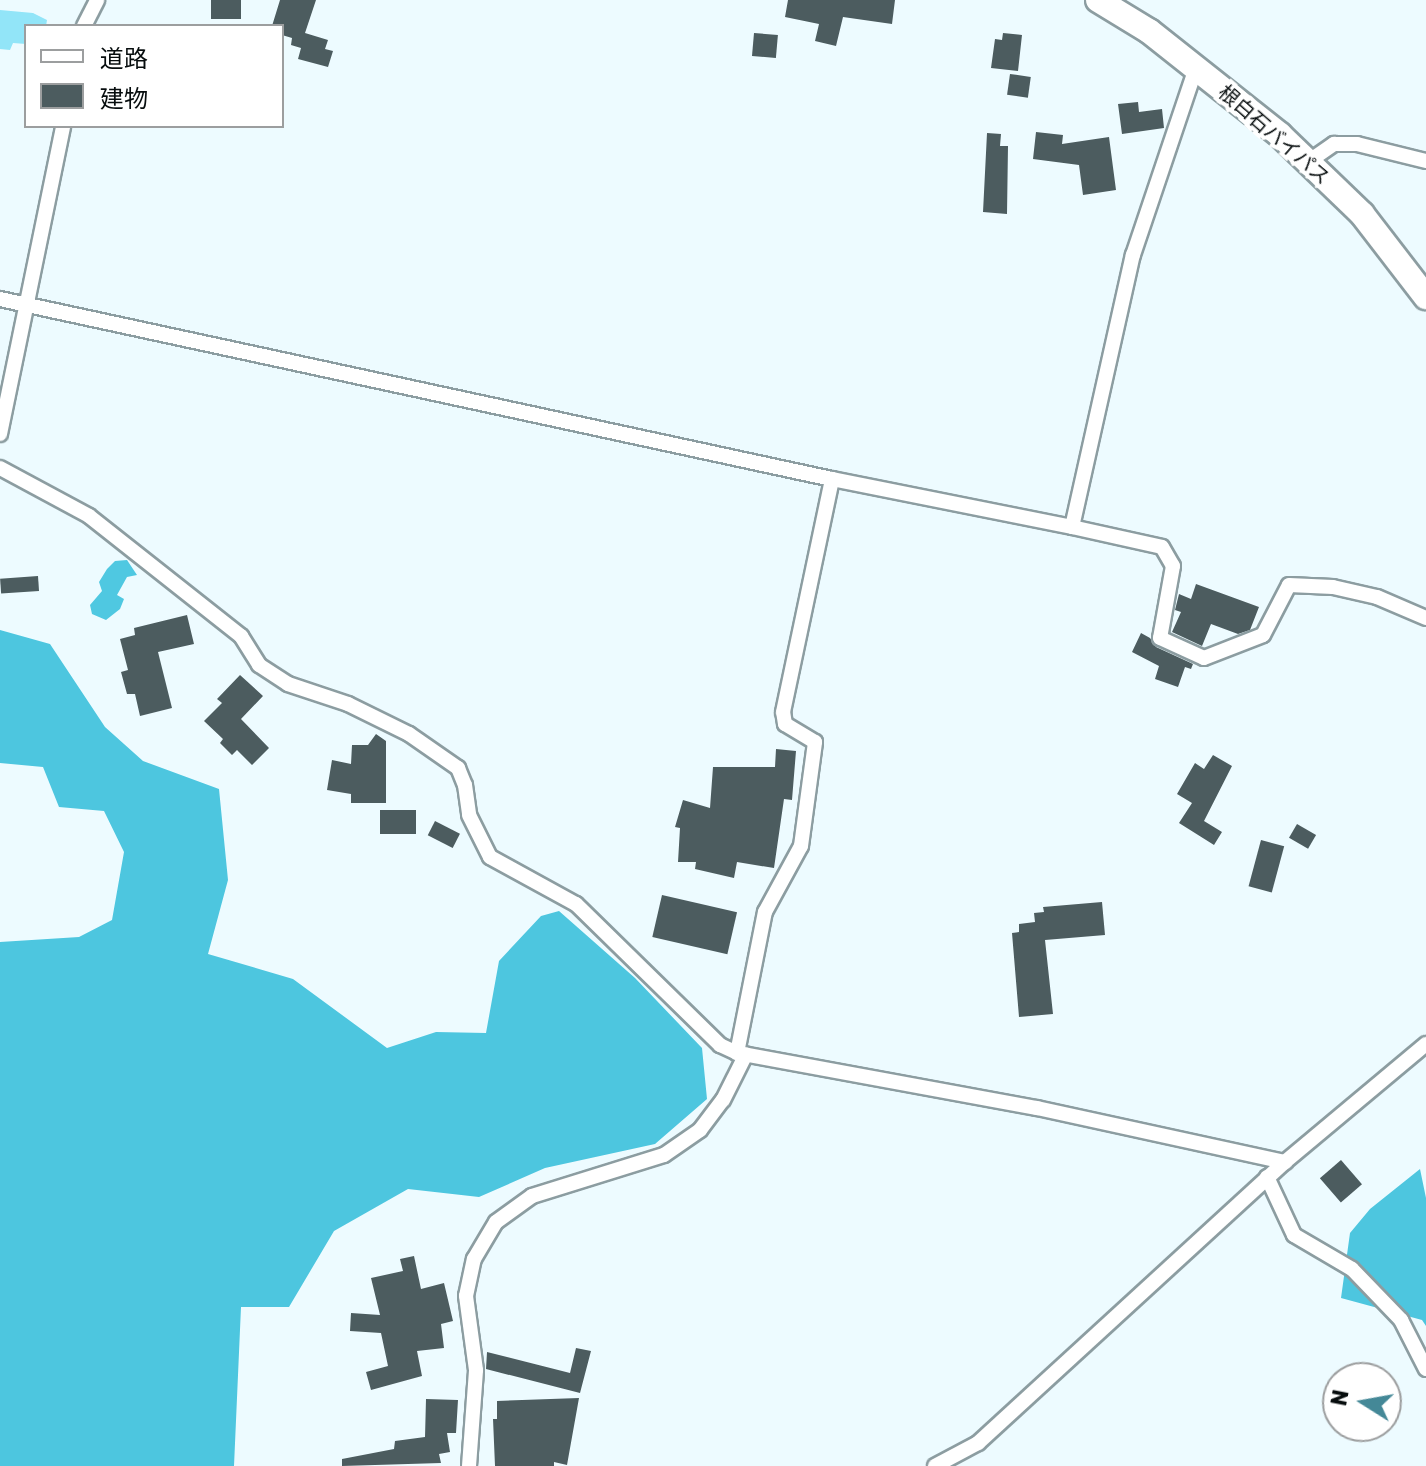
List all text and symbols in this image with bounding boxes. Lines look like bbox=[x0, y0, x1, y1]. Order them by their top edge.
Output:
legend bbox=[24, 24, 284, 128]
text: 道路 bbox=[100, 45, 148, 73]
street label: 根白石バイパス bbox=[1213, 80, 1335, 190]
text: 建物 bbox=[100, 85, 148, 113]
north arrow bbox=[1322, 1362, 1402, 1442]
text: N bbox=[1325, 1387, 1355, 1408]

